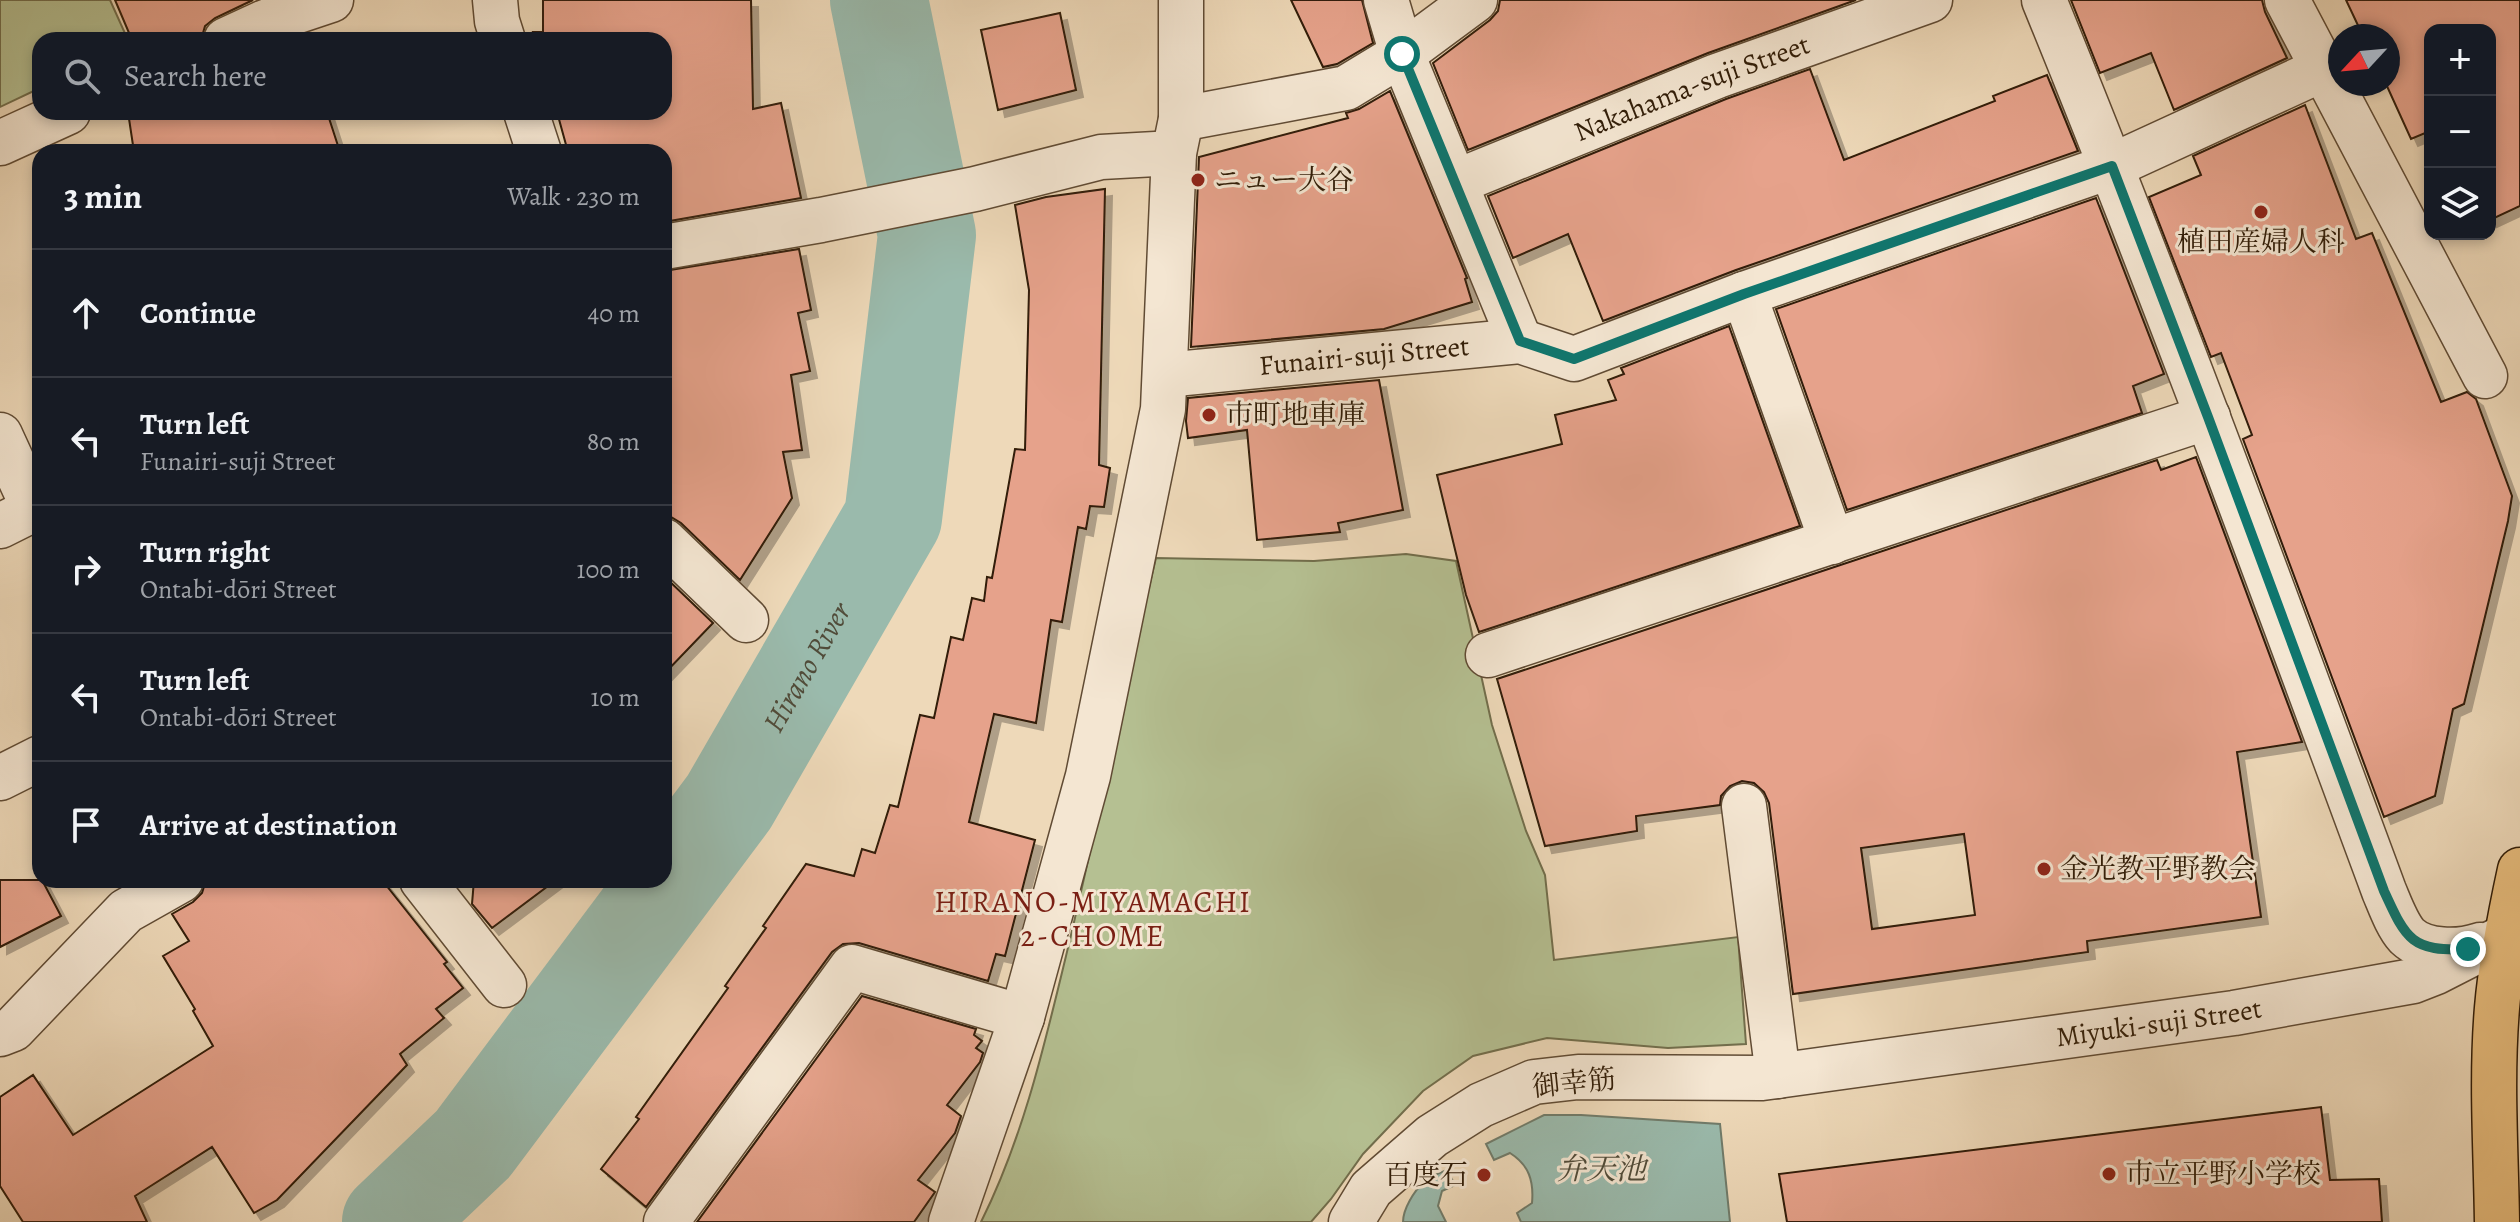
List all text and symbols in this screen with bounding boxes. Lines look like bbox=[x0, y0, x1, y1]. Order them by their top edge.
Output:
north arrow bbox=[2328, 24, 2400, 96]
map controls bbox=[2424, 24, 2496, 240]
button: + bbox=[2424, 24, 2496, 96]
street label: Nakahama-suji Street bbox=[1568, 25, 1815, 151]
search box bbox=[32, 32, 672, 120]
route start bbox=[1384, 36, 1420, 72]
icon: search bbox=[60, 54, 104, 98]
text: Search here bbox=[124, 56, 267, 96]
button: − bbox=[2424, 96, 2496, 168]
place label: ニュー大谷 bbox=[1214, 161, 1354, 199]
button: layers bbox=[2424, 168, 2496, 240]
marker: ニュー大谷 bbox=[1189, 171, 1207, 189]
text: 3 min bbox=[64, 173, 142, 220]
text: Walk · 230 m bbox=[507, 179, 640, 214]
marker: 植田産婦人科 bbox=[2252, 203, 2270, 221]
place label: 植田産婦人科 bbox=[2177, 223, 2345, 261]
icon: ahead bbox=[64, 291, 108, 335]
text: Continue bbox=[140, 293, 256, 333]
text: 40 m bbox=[588, 296, 640, 331]
street label: Funairi-suji Street bbox=[1257, 327, 1471, 385]
place label: 市町地車庫 bbox=[1225, 396, 1365, 434]
text: Turn left bbox=[140, 404, 249, 444]
marker: 市町地車庫 bbox=[1200, 406, 1218, 424]
icon: left bbox=[64, 419, 108, 463]
text: 80 m bbox=[587, 424, 640, 459]
text: Funairi-suji Street bbox=[140, 444, 336, 479]
text: Turn right bbox=[140, 532, 270, 572]
icon: right bbox=[64, 547, 108, 591]
text: 100 m bbox=[577, 552, 640, 587]
text: Ontabi-dōri Street bbox=[140, 572, 337, 607]
water label: Hirano River bbox=[754, 594, 861, 740]
text: Turn left bbox=[140, 660, 249, 700]
icon: left bbox=[64, 675, 108, 719]
text: 10 m bbox=[590, 680, 640, 715]
text: Ontabi-dōri Street bbox=[140, 700, 337, 735]
icon: arrive bbox=[64, 803, 108, 847]
text: Arrive at destination bbox=[140, 805, 397, 845]
place label: 金光教平野教会 bbox=[2060, 850, 2256, 888]
marker: 金光教平野教会 bbox=[2035, 860, 2053, 878]
district label: HIRANO-MIYAMACHI 2-CHOME bbox=[934, 882, 1252, 956]
route end bbox=[2450, 931, 2486, 967]
street label: Miyuki-suji Street bbox=[2054, 989, 2265, 1056]
street label: 御幸筋 bbox=[1530, 1060, 1618, 1106]
water label: 弁天池 bbox=[1556, 1149, 1649, 1189]
place label: 市立平野小学校 bbox=[2125, 1155, 2321, 1193]
place label: 百度石 bbox=[1384, 1156, 1468, 1194]
marker: 市立平野小学校 bbox=[2100, 1165, 2118, 1183]
marker: 百度石 bbox=[1475, 1166, 1493, 1184]

